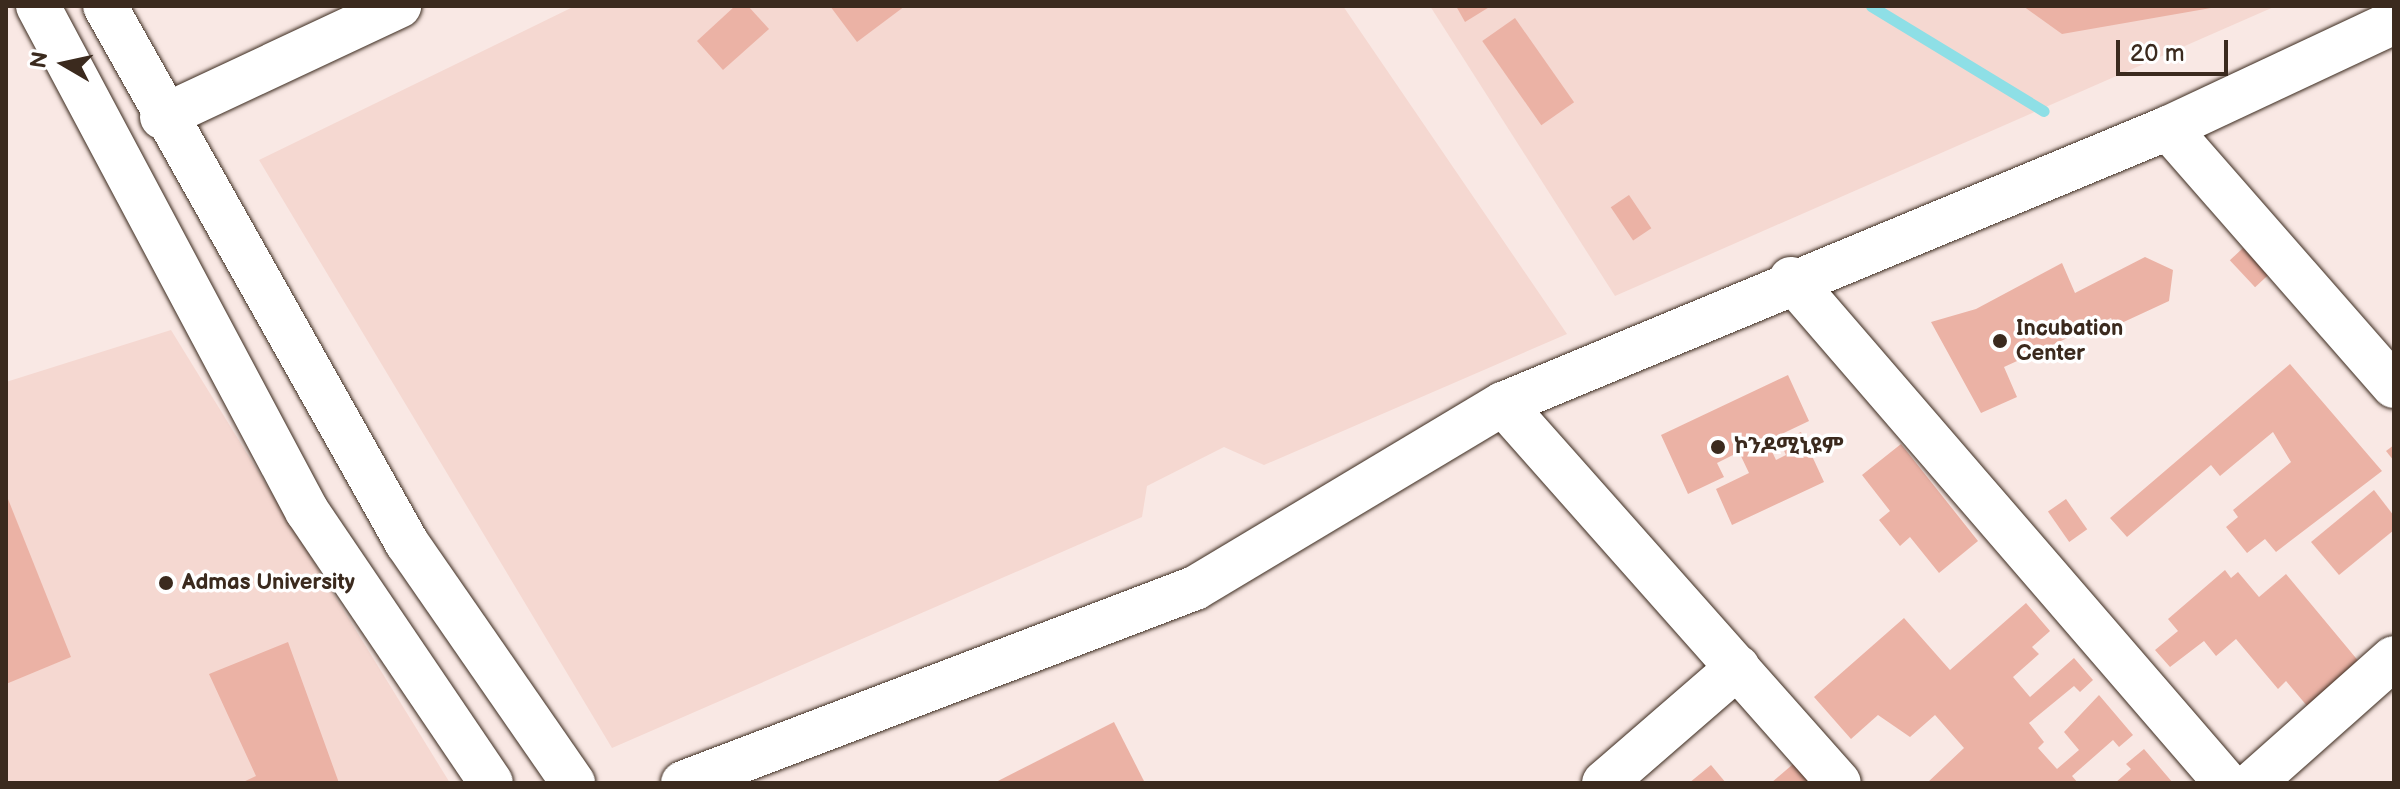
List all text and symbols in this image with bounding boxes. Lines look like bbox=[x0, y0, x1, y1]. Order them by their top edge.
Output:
north arrow bbox=[24, 24, 104, 104]
scale bar bbox=[2120, 24, 2232, 74]
text: 20 m bbox=[2130, 39, 2185, 68]
text: N bbox=[25, 50, 54, 70]
place label: Incubation Center bbox=[2016, 315, 2123, 366]
marker: Incubation Center bbox=[1991, 332, 2009, 350]
place label: ኮንዶሚኒዩም bbox=[1734, 434, 1844, 460]
marker: ኮንዶሚኒዩም bbox=[1709, 438, 1727, 456]
place label: Admas University bbox=[182, 570, 355, 596]
marker: Admas University bbox=[157, 574, 175, 592]

